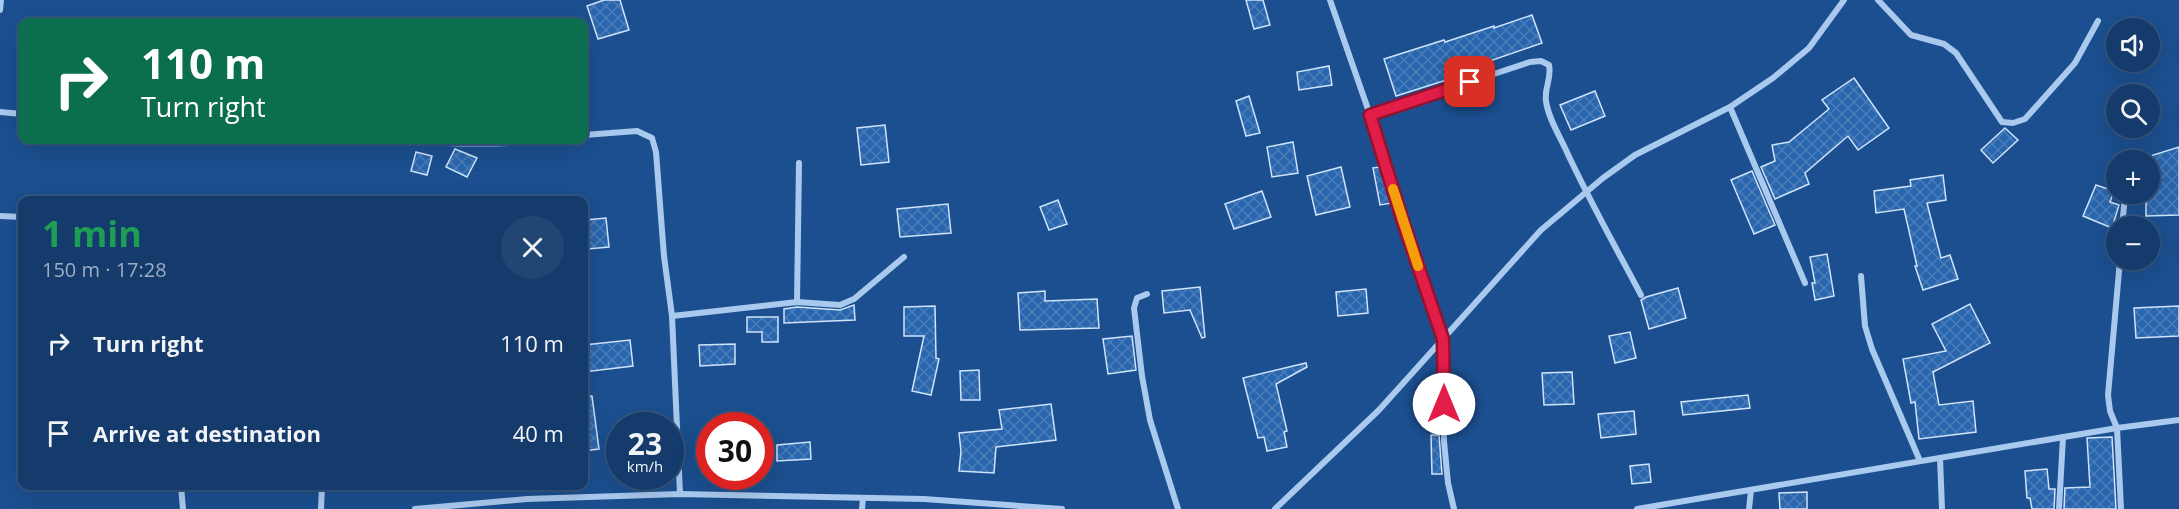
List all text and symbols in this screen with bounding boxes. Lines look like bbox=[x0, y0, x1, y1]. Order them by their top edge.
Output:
map controls bbox=[2106, 18, 2160, 270]
button: sound bbox=[2106, 18, 2160, 72]
text: 110 m bbox=[141, 34, 265, 91]
icon: right bbox=[42, 42, 120, 120]
pin bbox=[1444, 56, 1495, 107]
icon: arrive bbox=[1453, 65, 1486, 98]
button: search bbox=[2106, 84, 2160, 138]
text: Turn right bbox=[141, 88, 266, 125]
button: + bbox=[2106, 150, 2160, 204]
text: 1 min bbox=[42, 209, 142, 258]
button: close bbox=[501, 216, 564, 279]
button: − bbox=[2106, 216, 2160, 270]
text: 150 m · 17:28 bbox=[42, 256, 167, 283]
icon: right bbox=[42, 327, 75, 360]
text: Turn right bbox=[93, 328, 204, 358]
text: 110 m bbox=[500, 328, 564, 358]
position arrow bbox=[1412, 372, 1476, 436]
speed limit sign: 30 bbox=[696, 412, 774, 490]
icon: arrive bbox=[42, 417, 75, 450]
text: Arrive at destination bbox=[93, 418, 321, 448]
text: 40 m bbox=[513, 418, 564, 448]
text: 23 bbox=[628, 423, 662, 464]
text: km/h bbox=[627, 456, 663, 476]

